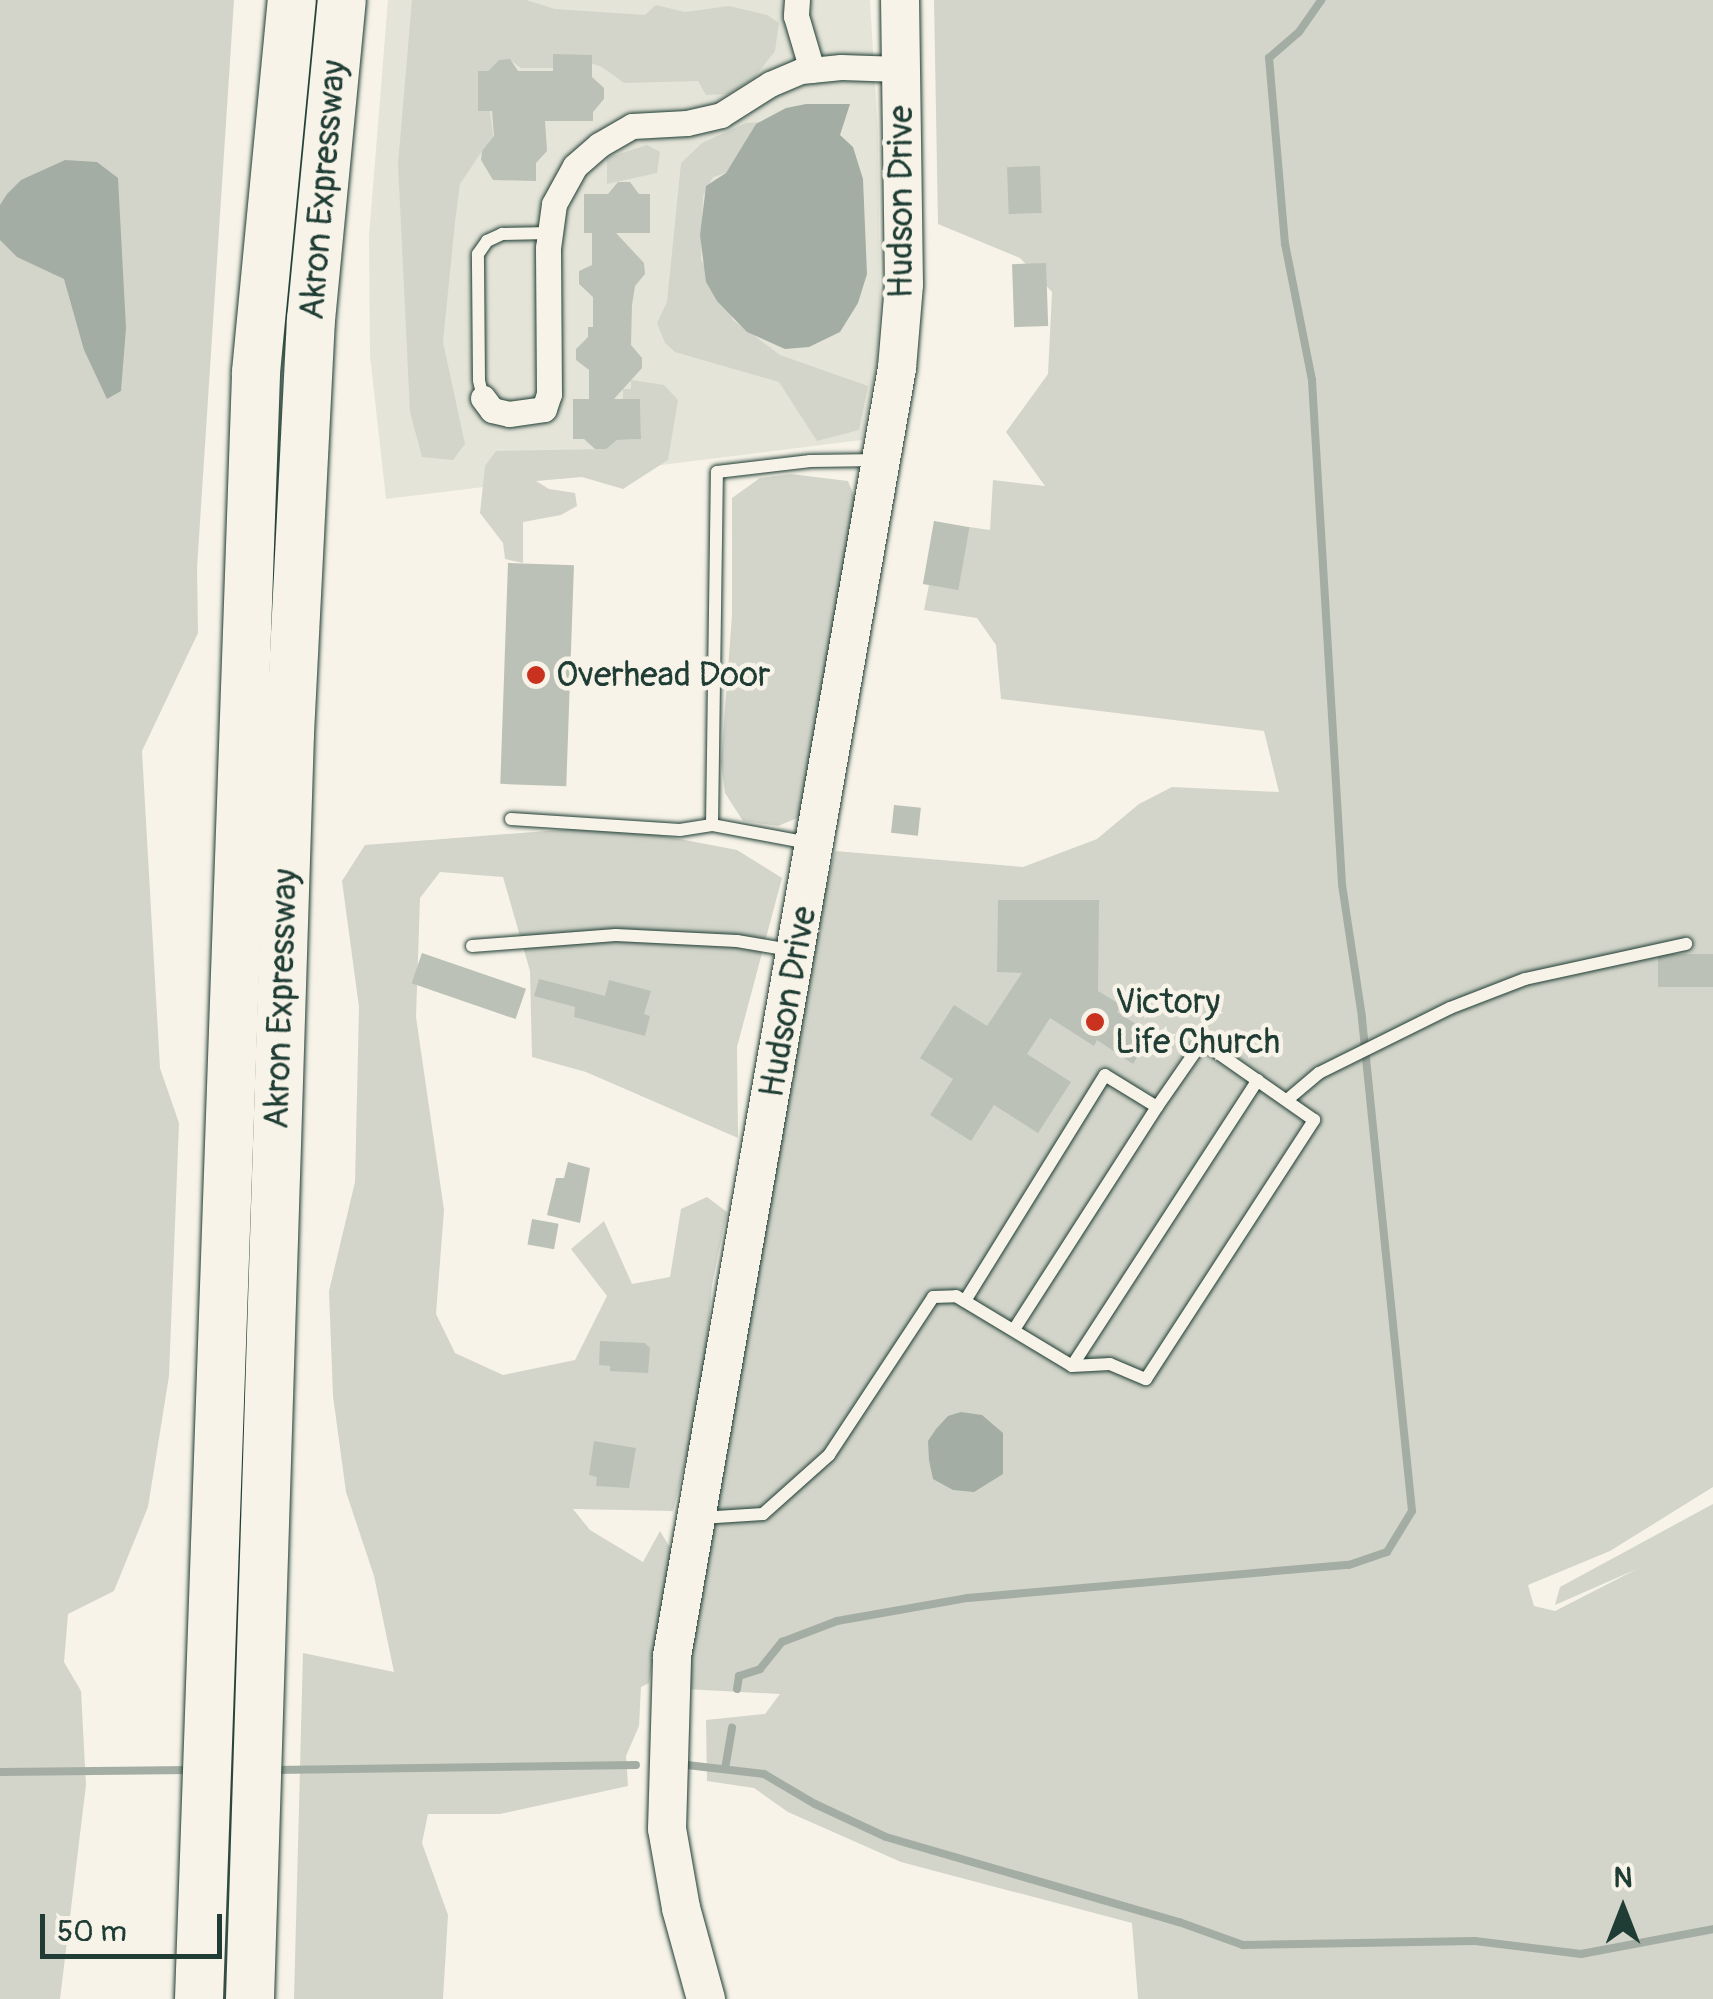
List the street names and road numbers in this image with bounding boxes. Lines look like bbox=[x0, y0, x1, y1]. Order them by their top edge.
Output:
street label: Akron Expressway bbox=[291, 58, 355, 322]
street label: Hudson Drive bbox=[880, 105, 922, 299]
street label: Akron Expressway bbox=[255, 868, 307, 1130]
street label: Hudson Drive bbox=[751, 903, 825, 1101]

